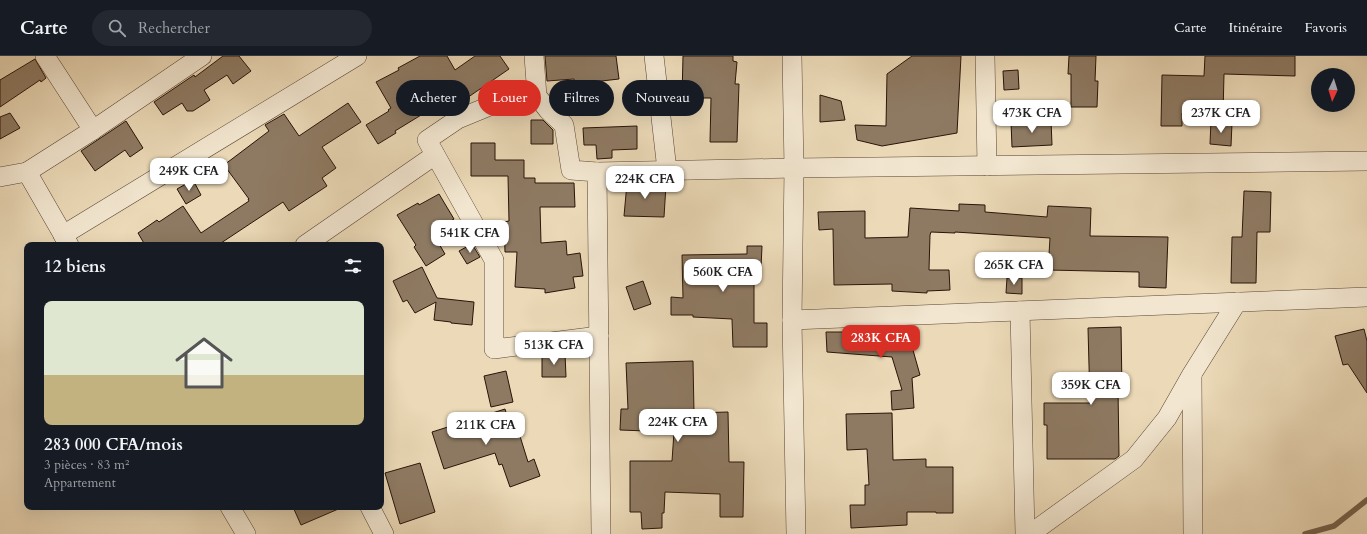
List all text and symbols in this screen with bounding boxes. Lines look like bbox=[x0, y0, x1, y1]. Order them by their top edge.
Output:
search box bbox=[92, 10, 372, 46]
text: Carte bbox=[20, 15, 68, 41]
icon: search bbox=[106, 17, 128, 39]
text: Rechercher bbox=[138, 18, 210, 38]
text: Carte bbox=[1174, 18, 1207, 37]
text: Itinéraire bbox=[1229, 18, 1283, 37]
text: Favoris bbox=[1305, 18, 1347, 37]
north arrow bbox=[1311, 68, 1355, 112]
map controls bbox=[1311, 68, 1355, 112]
chip: Acheter bbox=[396, 80, 470, 116]
chip: Louer bbox=[478, 80, 541, 116]
chip: Filtres bbox=[549, 80, 614, 116]
chip: Nouveau bbox=[622, 80, 704, 116]
pin: 473K CFA bbox=[991, 100, 1073, 134]
pin: 237K CFA bbox=[1180, 100, 1262, 134]
text: 473K CFA bbox=[1002, 104, 1062, 122]
text: 237K CFA bbox=[1191, 104, 1251, 122]
pin: 249K CFA bbox=[148, 158, 230, 192]
text: 249K CFA bbox=[159, 162, 219, 180]
pin: 224K CFA bbox=[604, 166, 686, 200]
text: 224K CFA bbox=[615, 170, 675, 188]
pin: 541K CFA bbox=[429, 220, 511, 254]
text: 541K CFA bbox=[440, 224, 500, 242]
pin: 265K CFA bbox=[973, 252, 1055, 286]
text: 12 biens bbox=[44, 255, 106, 278]
icon: filters bbox=[342, 255, 364, 277]
text: 265K CFA bbox=[984, 256, 1044, 274]
pin: 560K CFA bbox=[682, 259, 764, 293]
text: 560K CFA bbox=[693, 263, 753, 281]
pin: 283K CFA bbox=[840, 325, 922, 359]
icon: home bbox=[168, 327, 240, 399]
text: 283K CFA bbox=[851, 329, 911, 347]
pin: 513K CFA bbox=[513, 332, 595, 366]
text: 513K CFA bbox=[524, 336, 584, 354]
pin: 359K CFA bbox=[1050, 372, 1132, 406]
text: 359K CFA bbox=[1061, 376, 1121, 394]
pin: 224K CFA bbox=[637, 409, 719, 443]
pin: 211K CFA bbox=[445, 412, 527, 446]
text: 224K CFA bbox=[648, 413, 708, 431]
text: 211K CFA bbox=[456, 416, 516, 434]
text: 283 000 CFA/mois bbox=[44, 433, 183, 456]
text: 3 pièces · 83 m² bbox=[44, 456, 129, 474]
text: Appartement bbox=[44, 474, 116, 492]

